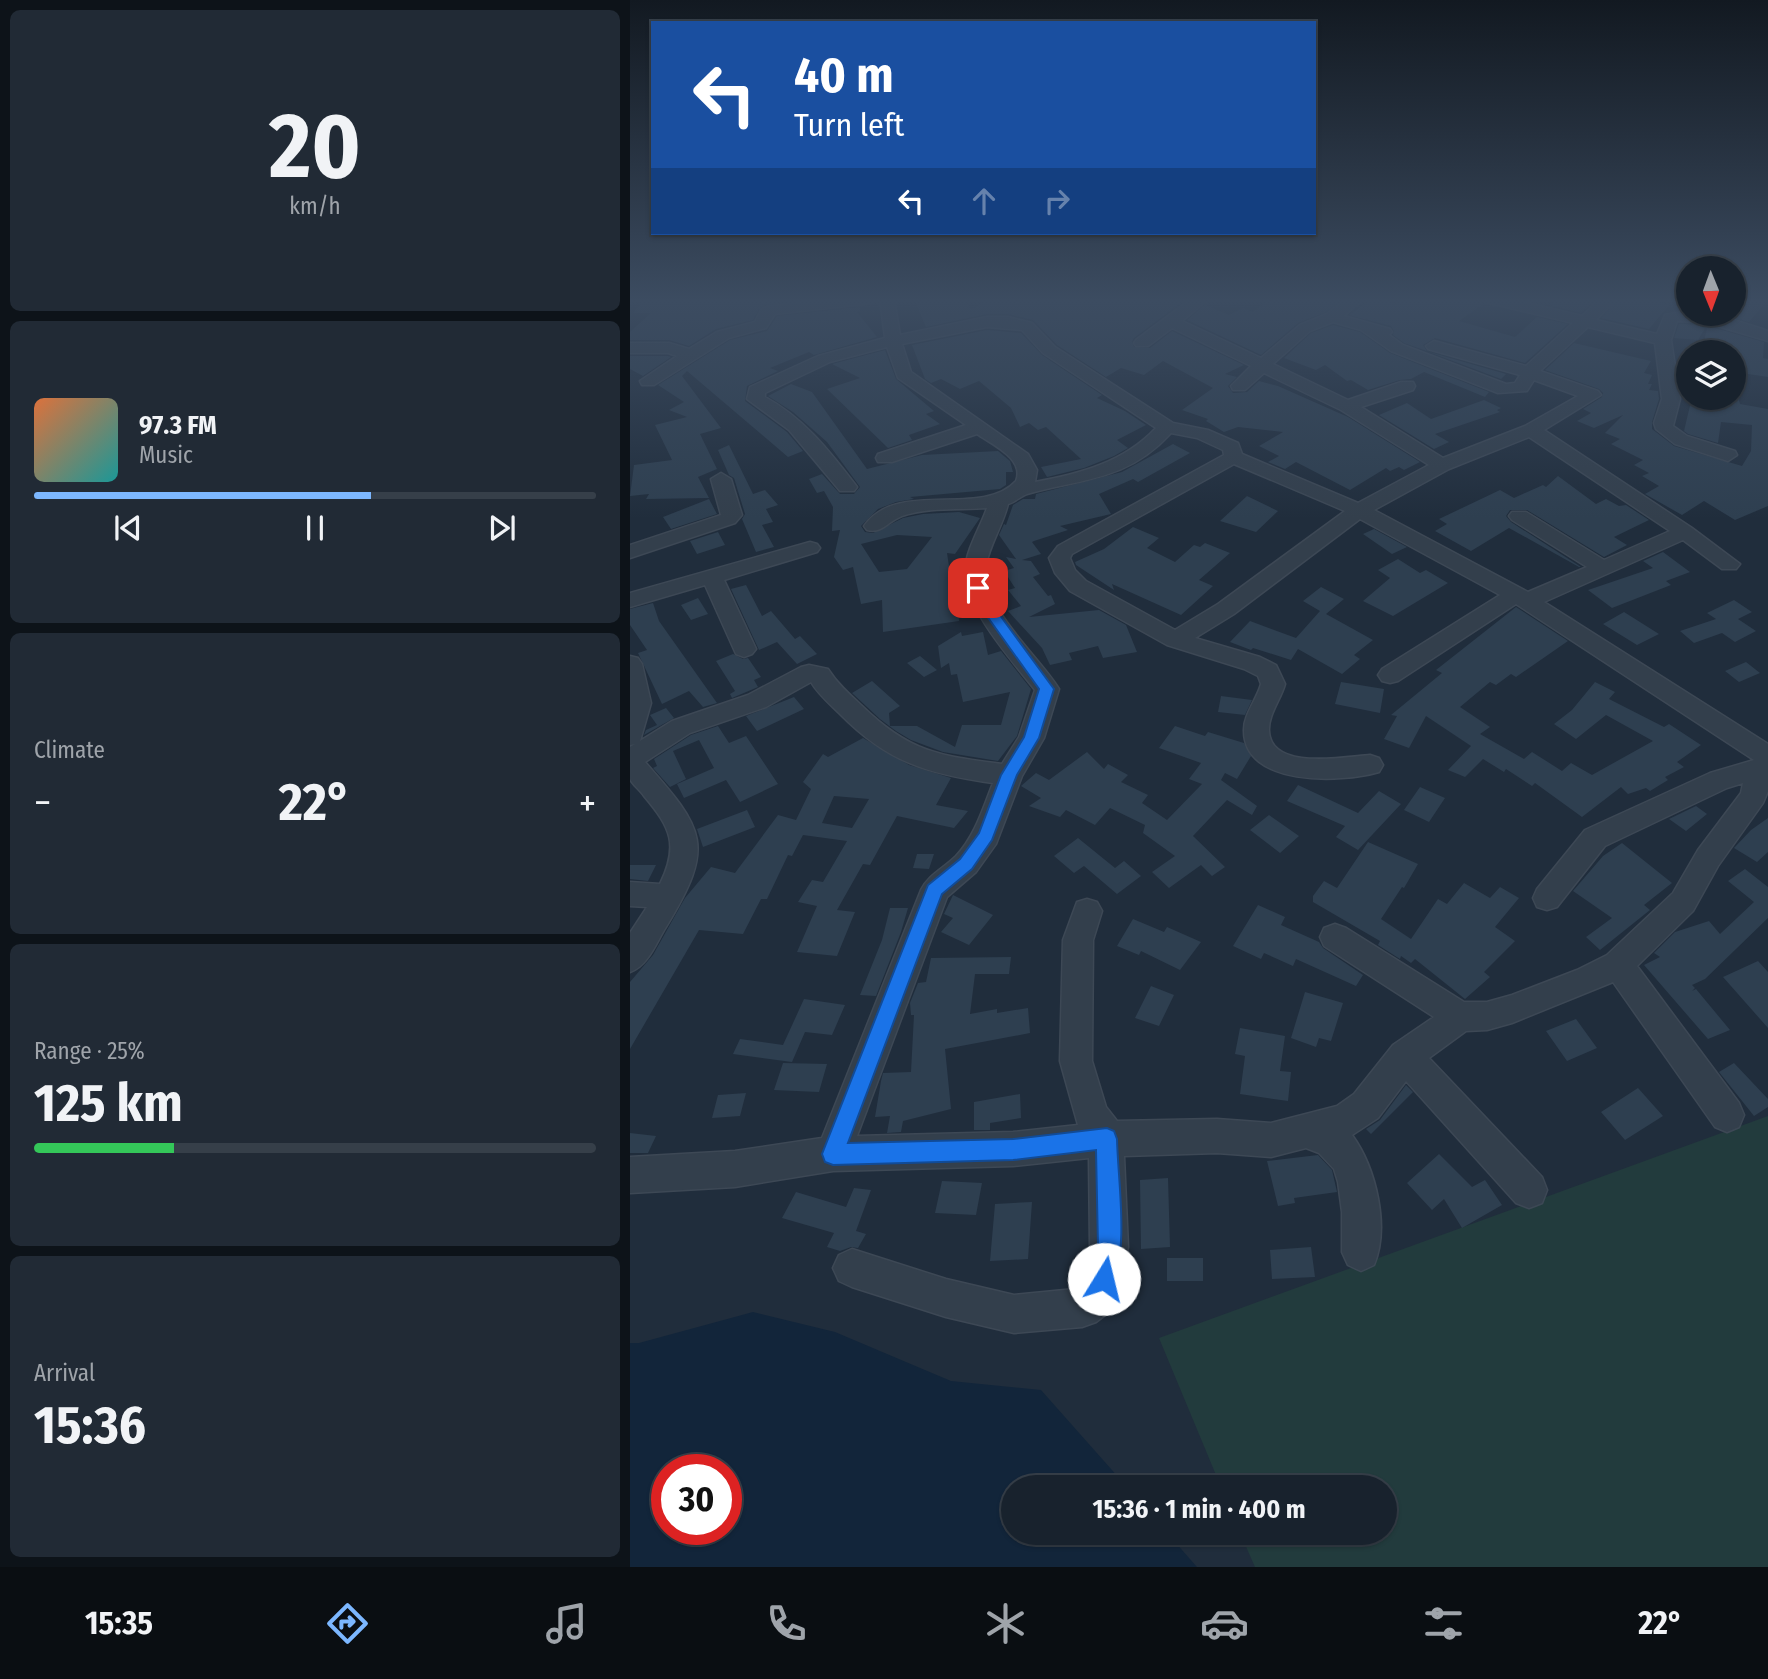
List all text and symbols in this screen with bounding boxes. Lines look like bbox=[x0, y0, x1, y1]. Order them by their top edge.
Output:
text: 40 m bbox=[794, 46, 894, 105]
icon: left bbox=[679, 49, 770, 140]
text: 20 bbox=[269, 92, 361, 201]
text: Turn left bbox=[794, 106, 904, 144]
icon: left bbox=[892, 182, 930, 220]
icon: ahead bbox=[965, 182, 1003, 220]
icon: right bbox=[1038, 182, 1076, 220]
text: km/h bbox=[289, 192, 341, 220]
north arrow bbox=[1676, 256, 1746, 326]
map controls bbox=[1676, 256, 1746, 410]
button: layers bbox=[1676, 340, 1746, 410]
text: 97.3 FM bbox=[139, 410, 217, 441]
text: Music bbox=[139, 441, 193, 469]
icon: previous bbox=[109, 509, 147, 547]
icon: pause bbox=[296, 509, 334, 547]
icon: next bbox=[483, 509, 521, 547]
pin bbox=[948, 558, 1008, 618]
icon: arrive bbox=[959, 569, 997, 607]
text: Climate bbox=[34, 736, 105, 764]
text: 22° bbox=[279, 771, 351, 834]
text: − bbox=[34, 780, 51, 826]
text: + bbox=[579, 780, 596, 826]
text: Range · 25% bbox=[34, 1037, 145, 1065]
text: 125 km bbox=[34, 1072, 183, 1135]
position arrow bbox=[1067, 1242, 1141, 1316]
text: Arrival bbox=[34, 1359, 95, 1387]
text: 15:36 bbox=[34, 1394, 146, 1457]
speed limit sign: 30 bbox=[651, 1454, 742, 1545]
text: 15:36 · 1 min · 400 m bbox=[1092, 1494, 1306, 1525]
icon: directions bbox=[323, 1599, 372, 1648]
icon: music bbox=[542, 1599, 591, 1648]
icon: phone bbox=[762, 1599, 811, 1648]
icon: climate bbox=[981, 1599, 1030, 1648]
icon: car bbox=[1200, 1599, 1249, 1648]
icon: filters bbox=[1419, 1599, 1468, 1648]
text: 15:35 bbox=[85, 1604, 153, 1642]
text: 22° bbox=[1638, 1604, 1683, 1642]

